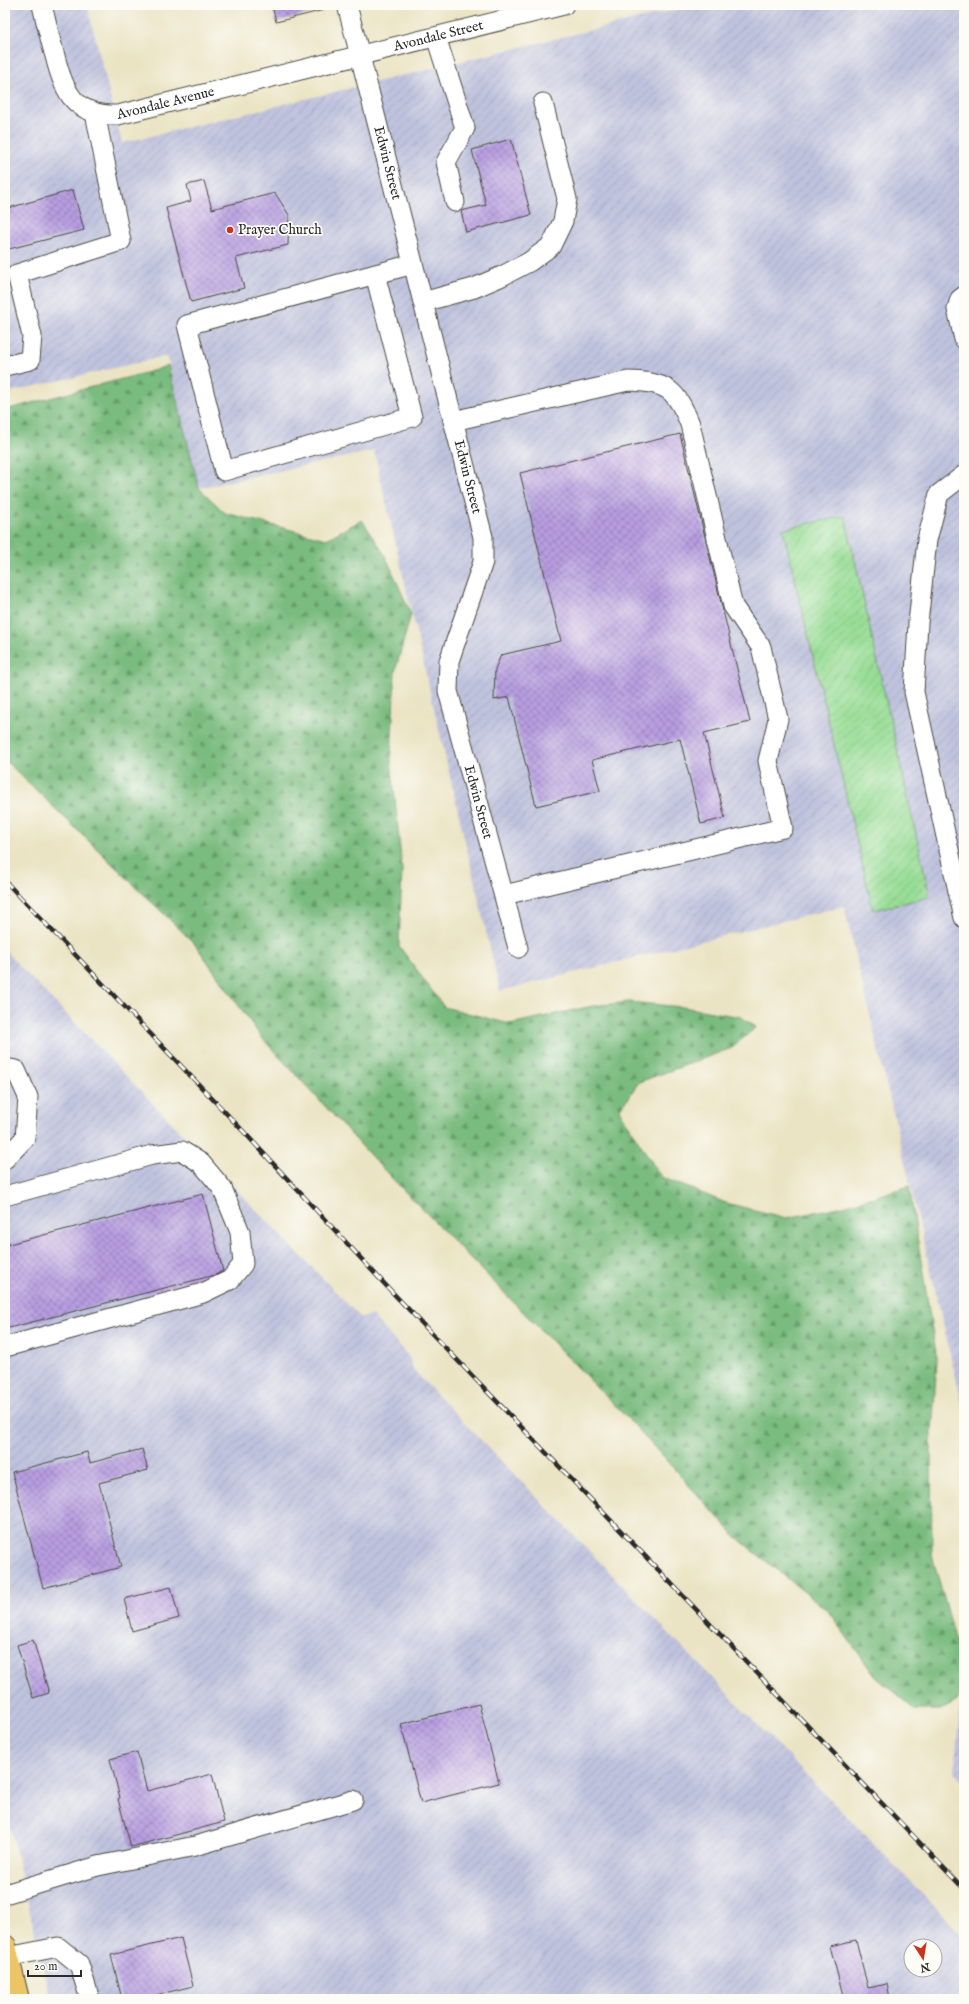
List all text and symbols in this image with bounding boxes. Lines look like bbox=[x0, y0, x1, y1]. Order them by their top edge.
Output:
street label: Avondale Street bbox=[391, 16, 485, 56]
street label: Avondale Avenue bbox=[114, 82, 217, 124]
street label: Edwin Street bbox=[369, 124, 405, 202]
place label: Prayer Church bbox=[238, 221, 322, 239]
marker: Prayer Church bbox=[225, 225, 235, 235]
street label: Edwin Street bbox=[450, 438, 486, 516]
street label: Edwin Street bbox=[460, 763, 497, 841]
north arrow bbox=[903, 1938, 943, 1978]
scale bar bbox=[28, 1952, 81, 1978]
text: 20 m bbox=[34, 1959, 57, 1974]
text: N bbox=[918, 1959, 932, 1975]

